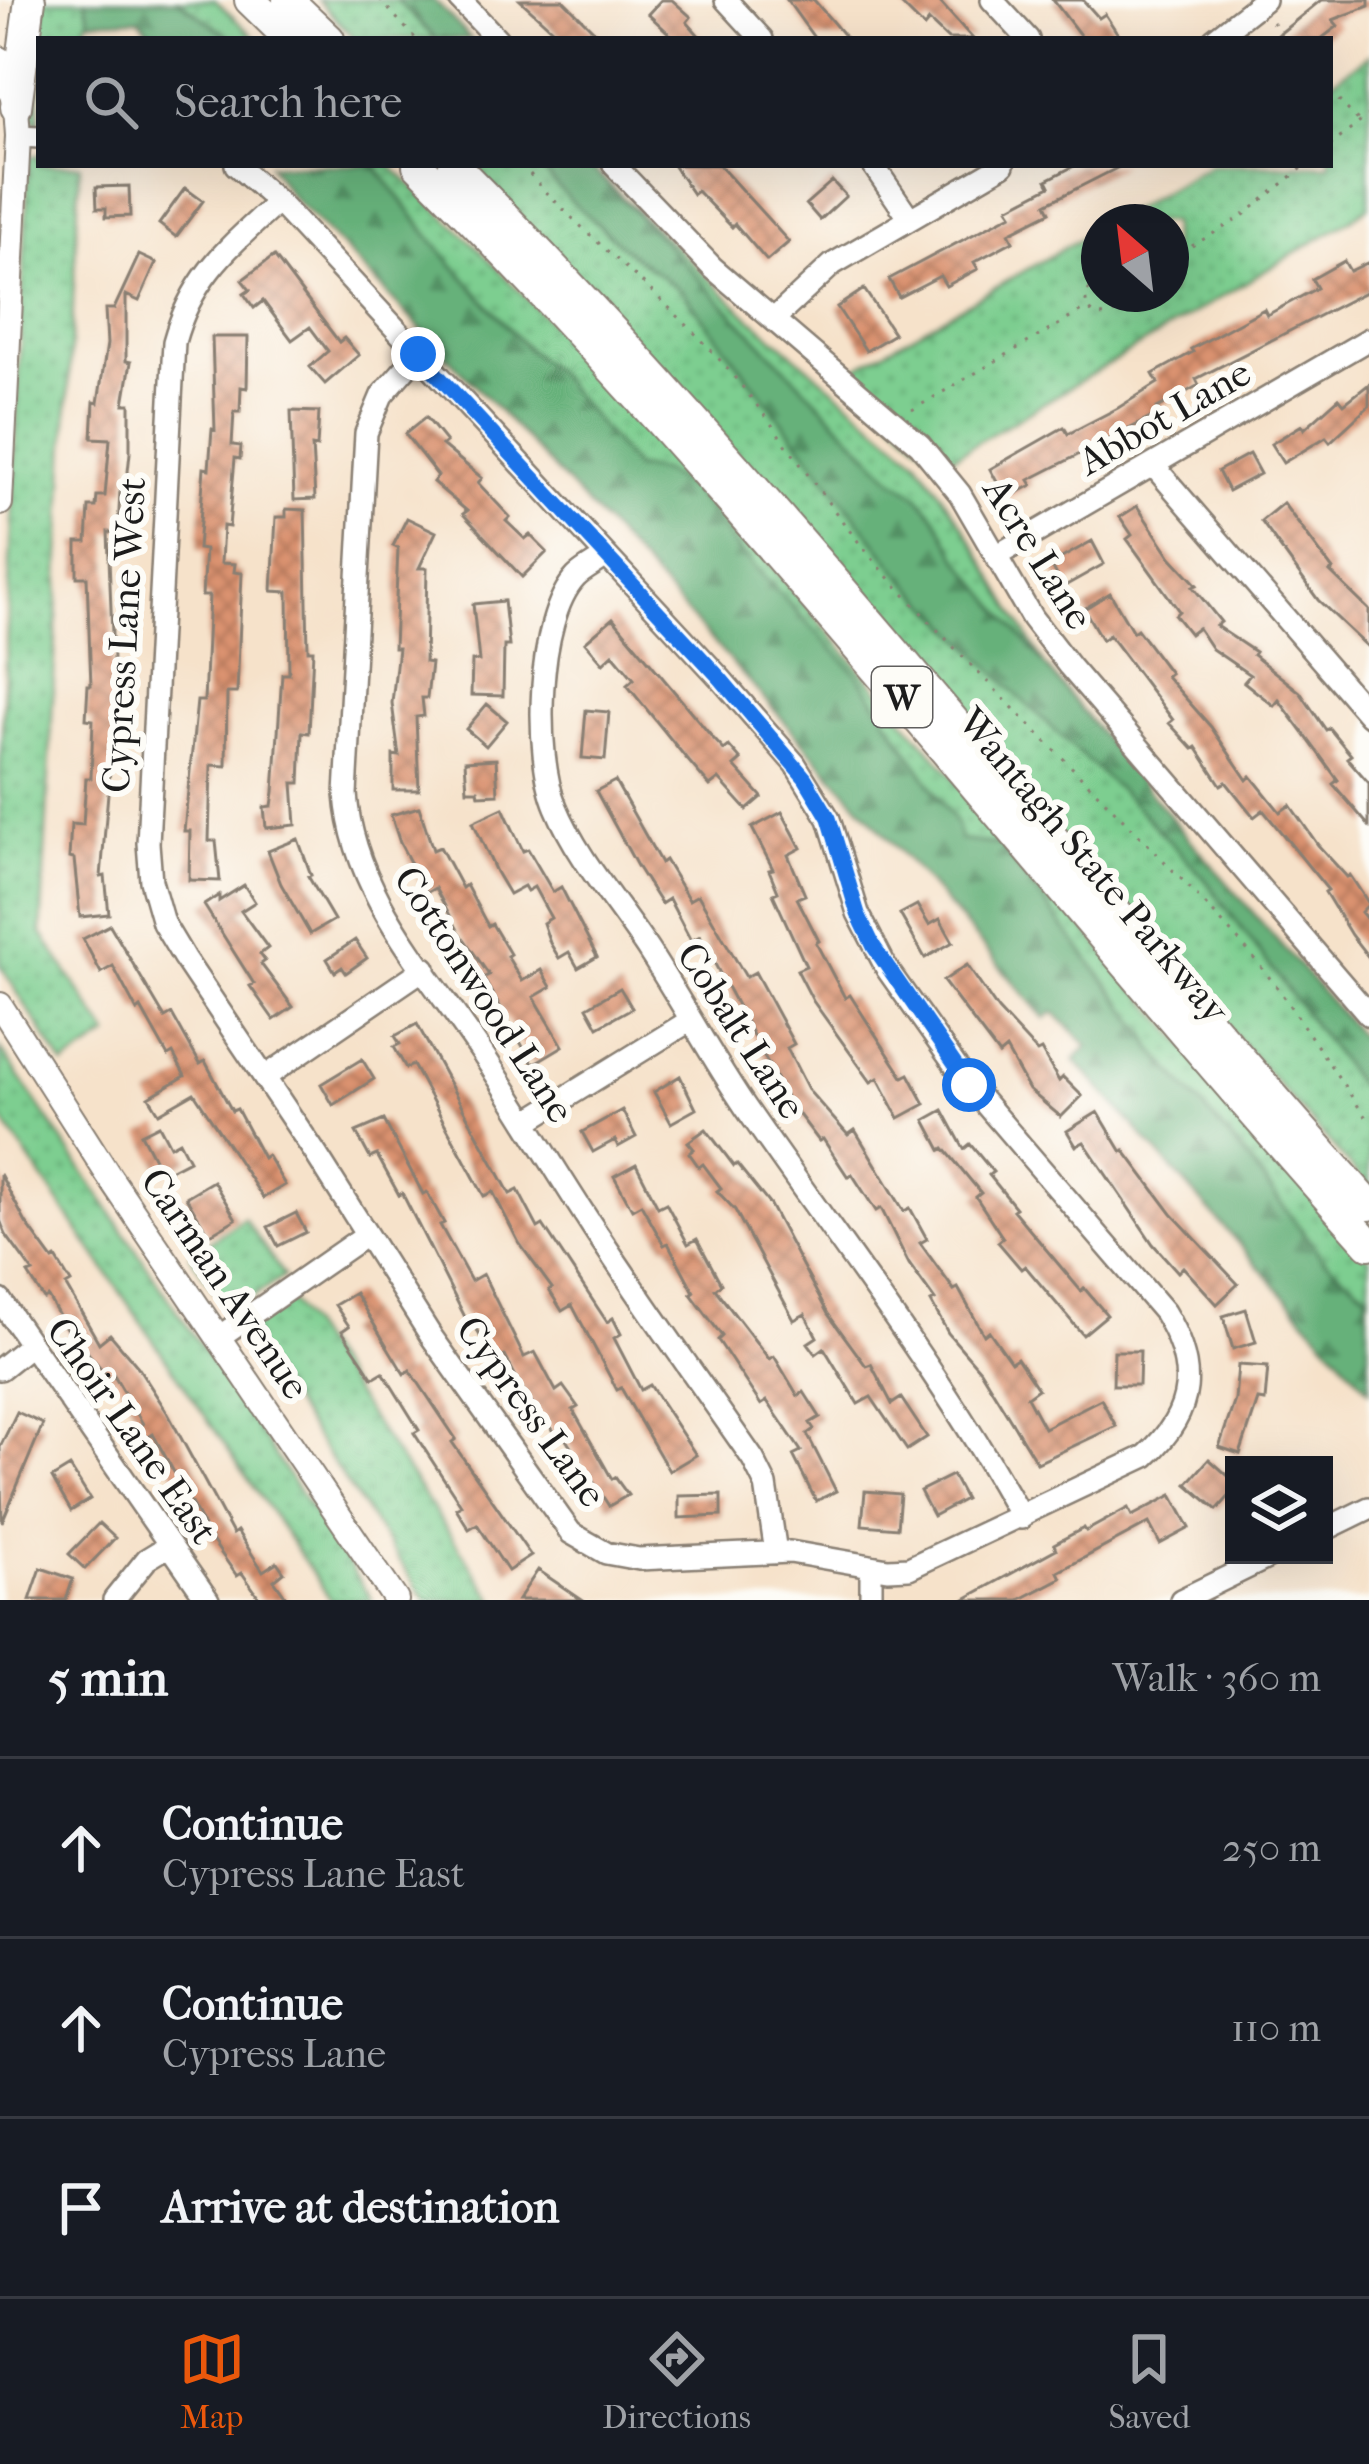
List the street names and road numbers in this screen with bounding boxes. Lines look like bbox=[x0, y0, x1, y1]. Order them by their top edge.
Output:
street label: Abbot Lane bbox=[1068, 349, 1259, 486]
street label: Acre Lane bbox=[973, 468, 1103, 638]
street label: Cypress Lane West bbox=[93, 476, 155, 794]
road number: W bbox=[872, 667, 932, 727]
street label: Wantagh State Parkway bbox=[947, 698, 1239, 1033]
street label: Cottonwood Lane bbox=[384, 858, 584, 1131]
street label: Cobalt Lane bbox=[667, 934, 815, 1127]
street label: Carman Avenue bbox=[131, 1160, 319, 1408]
street label: Cypress Lane bbox=[447, 1307, 616, 1516]
street label: Choir Lane East bbox=[37, 1308, 227, 1553]

